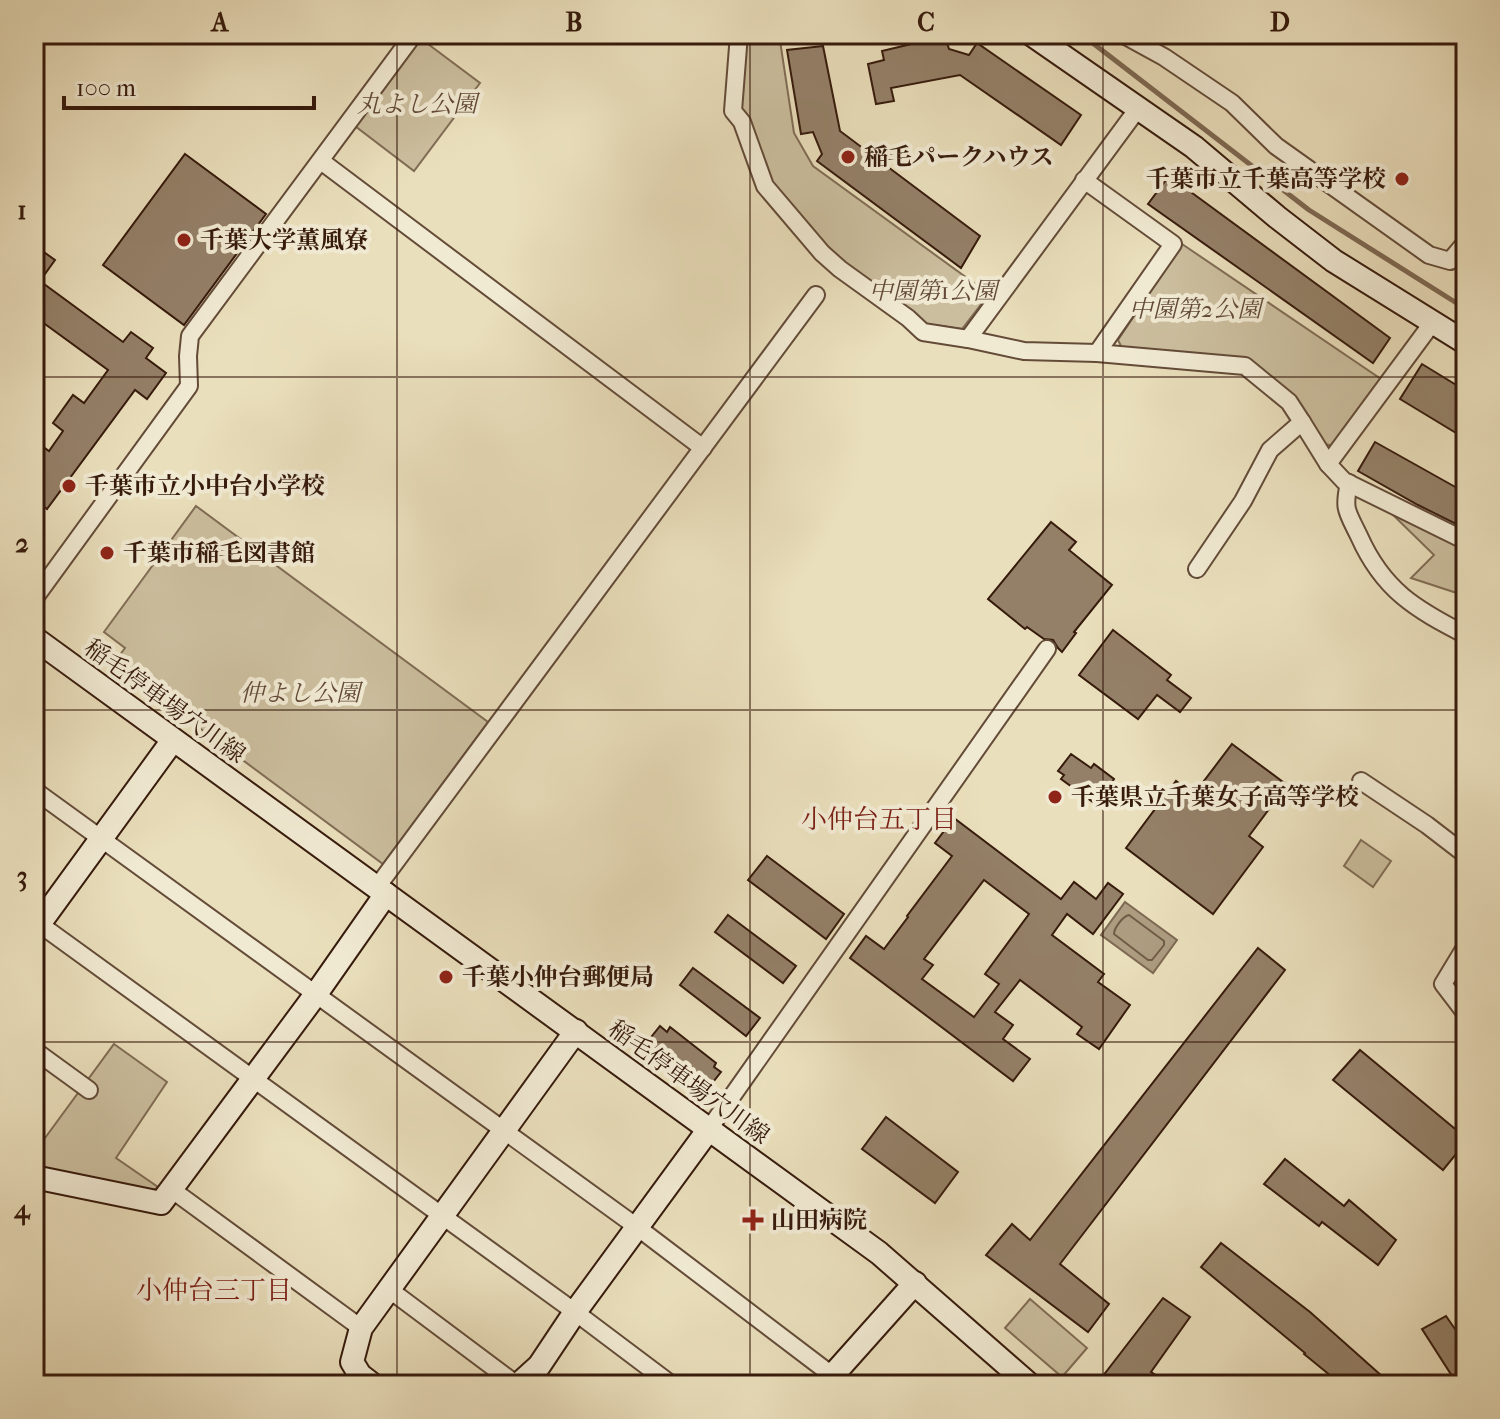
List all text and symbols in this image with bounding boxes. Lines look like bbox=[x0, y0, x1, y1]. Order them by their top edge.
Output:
text: A bbox=[210, 7, 230, 38]
text: B bbox=[566, 7, 583, 38]
text: C bbox=[917, 7, 935, 38]
text: D bbox=[1270, 7, 1290, 38]
scale bar bbox=[64, 60, 314, 110]
text: 100 m bbox=[76, 74, 136, 102]
park label: 丸よし公園 bbox=[357, 90, 481, 118]
place label: 稲毛パークハウス bbox=[864, 143, 1054, 171]
marker: 稲毛パークハウス bbox=[839, 148, 857, 166]
place label: 千葉市立千葉高等学校 bbox=[1146, 165, 1386, 193]
marker: 千葉市立千葉高等学校 bbox=[1393, 170, 1411, 188]
text: 1 bbox=[17, 195, 27, 226]
place label: 千葉大学薫風寮 bbox=[200, 226, 368, 254]
marker: 千葉大学薫風寮 bbox=[175, 231, 193, 249]
park label: 中園第1公園 bbox=[869, 277, 1001, 305]
park label: 中園第2公園 bbox=[1129, 295, 1265, 323]
place label: 千葉市立小中台小学校 bbox=[85, 472, 325, 500]
marker: 千葉市立小中台小学校 bbox=[60, 477, 78, 495]
text: 2 bbox=[15, 528, 29, 559]
place label: 千葉市稲毛図書館 bbox=[123, 539, 315, 567]
marker: 千葉市稲毛図書館 bbox=[98, 544, 116, 562]
street label: 稲毛停車場穴川線 bbox=[79, 633, 251, 769]
park label: 仲よし公園 bbox=[240, 679, 364, 707]
place label: 千葉県立千葉女子高等学校 bbox=[1071, 783, 1359, 811]
marker: 千葉県立千葉女子高等学校 bbox=[1046, 788, 1064, 806]
district label: 小仲台五丁目 bbox=[801, 804, 957, 835]
text: 3 bbox=[17, 861, 27, 892]
place label: 千葉小仲台郵便局 bbox=[462, 963, 654, 991]
marker: 千葉小仲台郵便局 bbox=[437, 968, 455, 986]
street label: 稲毛停車場穴川線 bbox=[603, 1014, 775, 1150]
text: 4 bbox=[13, 1194, 31, 1226]
place label: 山田病院 bbox=[771, 1206, 867, 1234]
marker: 山田病院 bbox=[742, 1209, 764, 1231]
district label: 小仲台三丁目 bbox=[136, 1275, 292, 1306]

